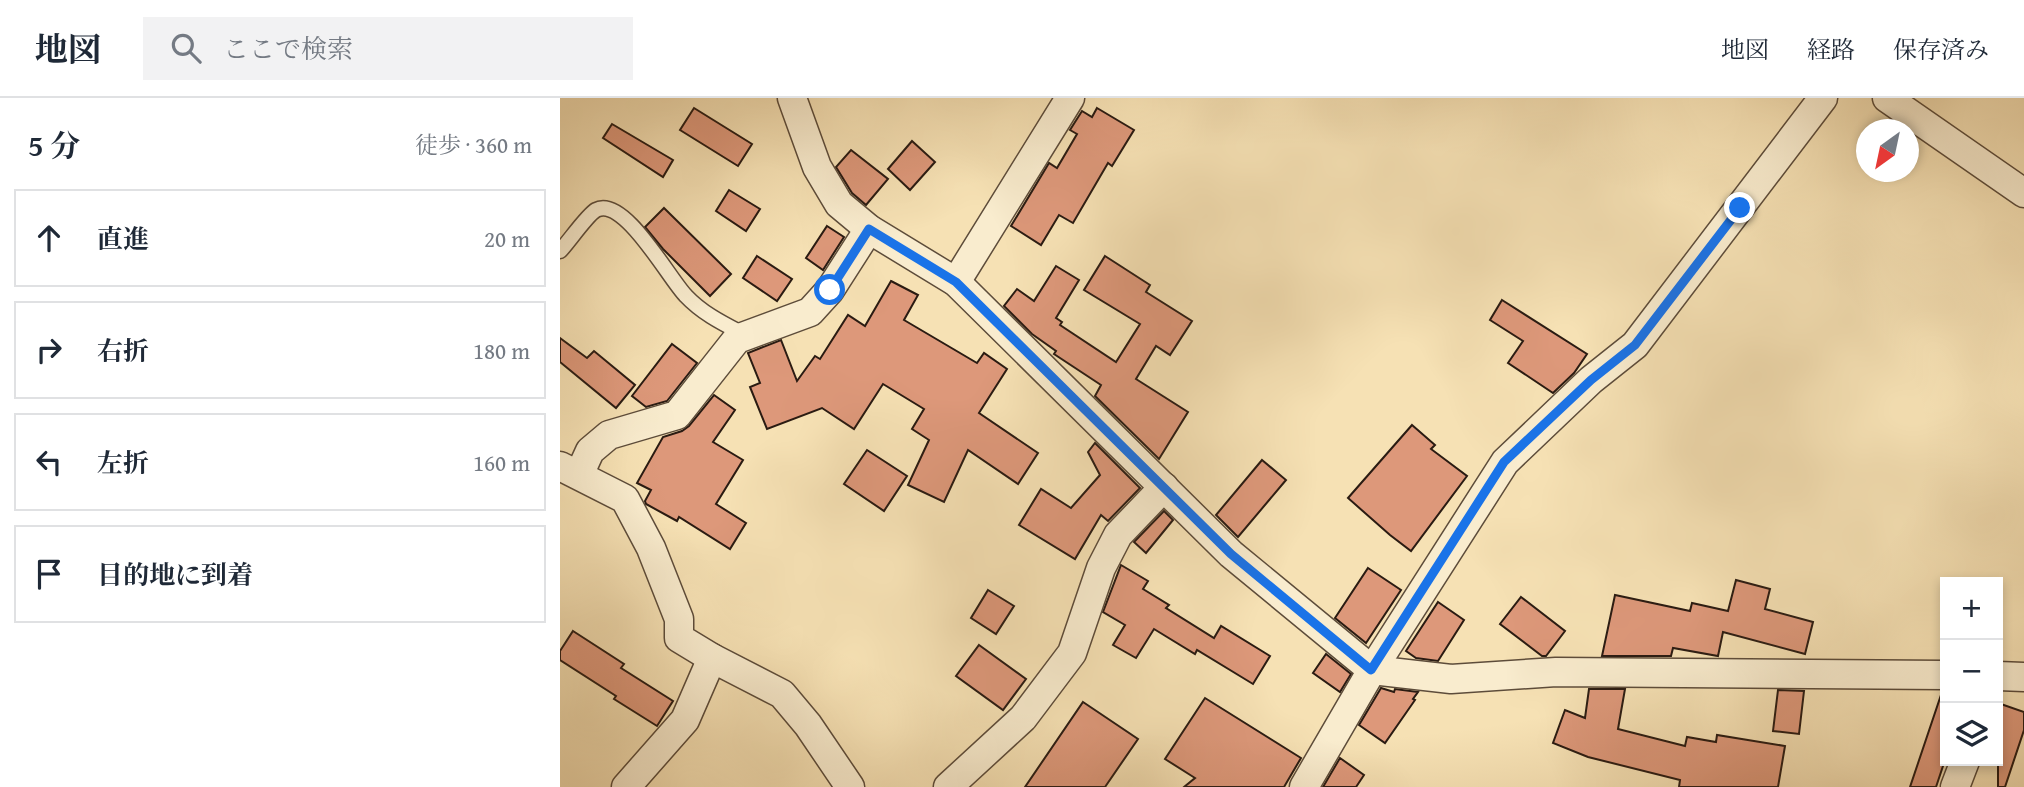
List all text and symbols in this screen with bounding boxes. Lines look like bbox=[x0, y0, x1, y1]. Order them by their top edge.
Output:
search box bbox=[143, 17, 633, 80]
text: 地図 bbox=[35, 25, 101, 73]
icon: search bbox=[167, 29, 205, 67]
text: ここで検索 bbox=[223, 29, 353, 68]
text: 地図 bbox=[1721, 32, 1769, 67]
text: 経路 bbox=[1807, 32, 1855, 67]
text: 保存済み bbox=[1893, 32, 1989, 67]
north arrow bbox=[1856, 119, 1919, 182]
text: 5 分 bbox=[28, 123, 80, 167]
text: 徒歩 · 360 m bbox=[415, 128, 532, 161]
route end bbox=[1724, 192, 1755, 223]
icon: ahead bbox=[30, 219, 68, 257]
text: 直進 bbox=[97, 219, 149, 258]
text: 20 m bbox=[484, 222, 530, 255]
route start bbox=[814, 274, 845, 305]
icon: right bbox=[30, 331, 68, 369]
text: 右折 bbox=[97, 331, 149, 370]
text: 180 m bbox=[473, 334, 530, 367]
icon: left bbox=[30, 443, 68, 481]
text: 左折 bbox=[97, 443, 149, 482]
text: 160 m bbox=[473, 446, 530, 479]
icon: arrive bbox=[30, 555, 68, 593]
text: 目的地に到着 bbox=[97, 555, 253, 594]
map controls bbox=[1940, 577, 2003, 766]
button: + bbox=[1940, 577, 2003, 640]
button: − bbox=[1940, 640, 2003, 703]
button: layers bbox=[1940, 703, 2003, 766]

